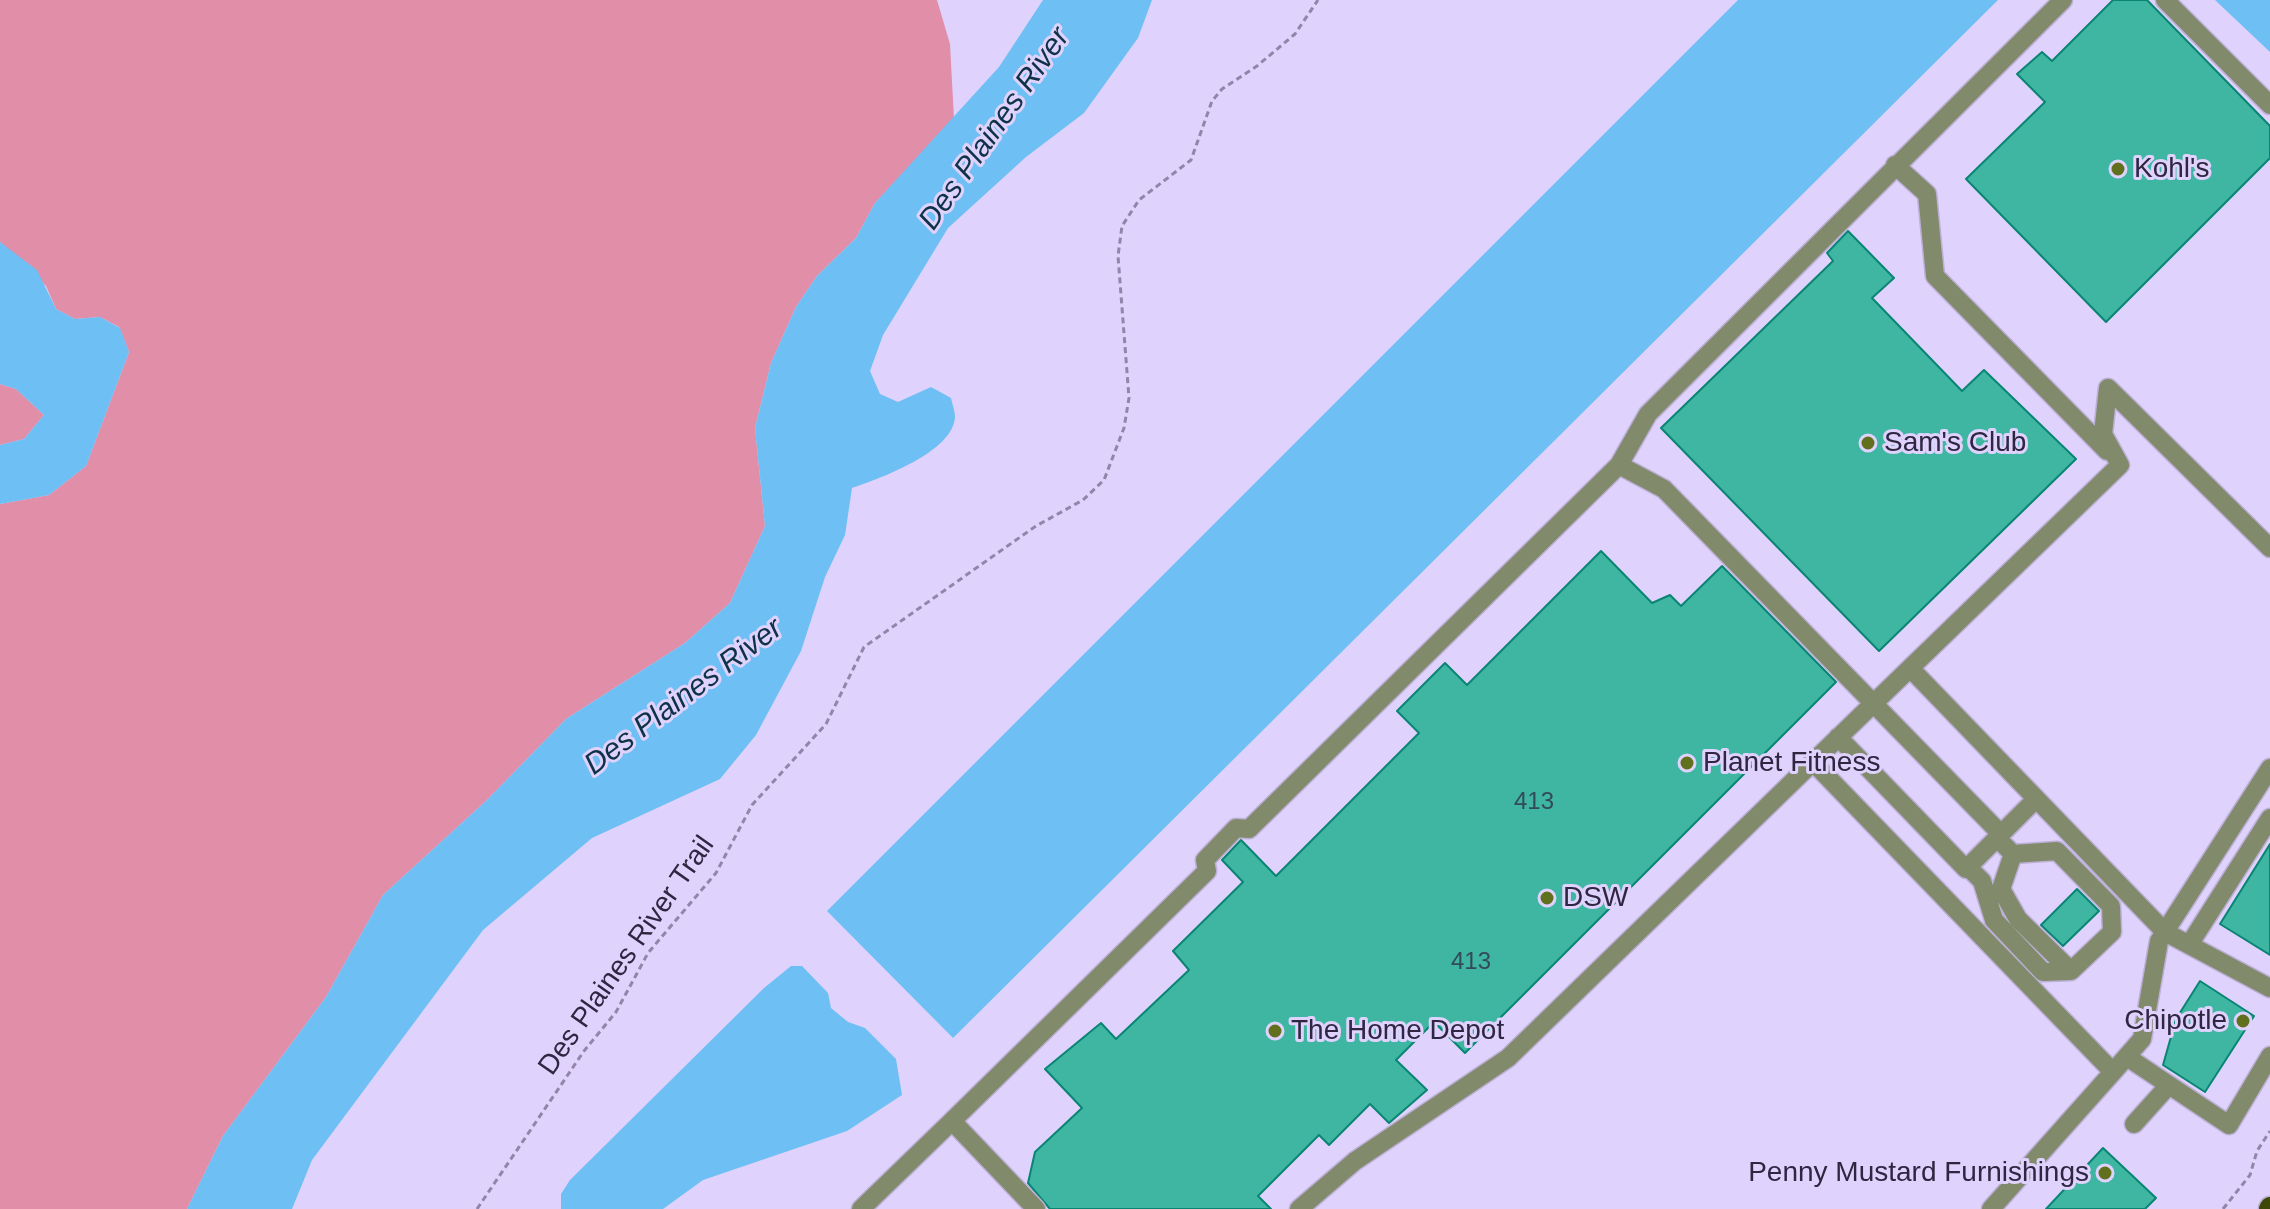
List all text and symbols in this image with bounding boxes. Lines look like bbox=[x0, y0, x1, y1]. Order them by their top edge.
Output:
water label: Des Plaines River bbox=[912, 21, 1078, 237]
place label: Kohl's bbox=[2134, 152, 2209, 186]
marker: Kohl's bbox=[2109, 160, 2127, 178]
place label: Sam's Club bbox=[1884, 426, 2026, 460]
marker: Sam's Club bbox=[1859, 434, 1877, 452]
water label: Des Plaines River bbox=[578, 611, 790, 783]
place label: Planet Fitness bbox=[1703, 746, 1880, 780]
marker: Planet Fitness bbox=[1678, 754, 1696, 772]
house number: 413 bbox=[1514, 788, 1554, 816]
street label: Des Plaines River Trail bbox=[532, 830, 722, 1082]
place label: DSW bbox=[1563, 881, 1628, 915]
marker: DSW bbox=[1538, 889, 1556, 907]
house number: 413 bbox=[1451, 948, 1491, 976]
place label: Chipotle bbox=[2124, 1004, 2227, 1038]
marker: Chipotle bbox=[2234, 1012, 2252, 1030]
place label: The Home Depot bbox=[1291, 1014, 1504, 1048]
marker: The Home Depot bbox=[1266, 1022, 1284, 1040]
place label: Penny Mustard Furnishings bbox=[1748, 1156, 2089, 1190]
marker: Penny Mustard Furnishings bbox=[2096, 1164, 2114, 1182]

